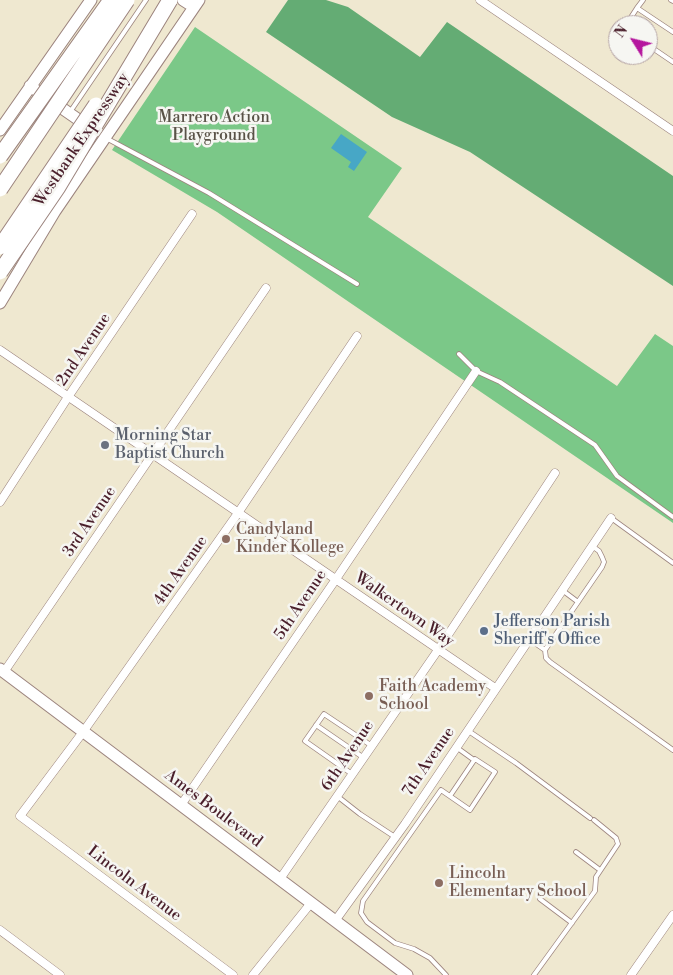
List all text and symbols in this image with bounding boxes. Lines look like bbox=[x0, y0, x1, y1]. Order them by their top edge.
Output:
north arrow bbox=[608, 15, 658, 65]
text: N bbox=[611, 22, 632, 42]
street label: Westbank Expressway bbox=[30, 69, 134, 211]
park label: Marrero Action Playground bbox=[158, 108, 270, 146]
street label: 2nd Avenue bbox=[53, 310, 115, 390]
place label: Morning Star Baptist Church bbox=[115, 426, 224, 464]
marker: Morning Star Baptist Church bbox=[99, 439, 111, 451]
street label: 3rd Avenue bbox=[59, 483, 121, 561]
place label: Candyland Kinder Kollege bbox=[236, 520, 344, 558]
street label: 4th Avenue bbox=[150, 532, 212, 610]
marker: Candyland Kinder Kollege bbox=[220, 533, 232, 545]
street label: 5th Avenue bbox=[271, 566, 331, 644]
street label: Walkertown Way bbox=[350, 569, 458, 651]
place label: Jefferson Parish Sheriff's Office bbox=[494, 612, 610, 650]
marker: Jefferson Parish Sheriff's Office bbox=[478, 625, 490, 637]
place label: Faith Academy School bbox=[379, 677, 486, 715]
marker: Faith Academy School bbox=[363, 690, 375, 702]
street label: 6th Avenue bbox=[317, 717, 379, 795]
street label: 7th Avenue bbox=[399, 724, 459, 800]
street label: Ames Boulevard bbox=[160, 766, 266, 852]
street label: Lincoln Avenue bbox=[83, 842, 185, 926]
place label: Lincoln Elementary School bbox=[449, 864, 586, 902]
marker: Lincoln Elementary School bbox=[433, 877, 445, 889]

